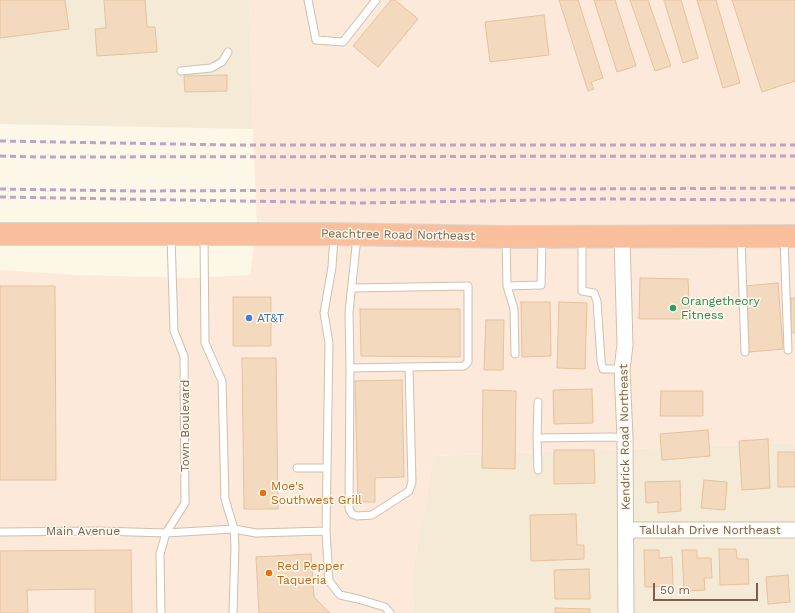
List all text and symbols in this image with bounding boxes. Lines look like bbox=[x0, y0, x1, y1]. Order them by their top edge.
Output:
street label: Peachtree Road Northeast bbox=[321, 226, 475, 244]
place label: Orangetheory Fitness bbox=[681, 294, 760, 322]
marker: Orangetheory Fitness bbox=[668, 303, 678, 313]
place label: AT&T bbox=[257, 311, 284, 325]
marker: AT&T bbox=[244, 313, 254, 323]
street label: Kendrick Road Northeast bbox=[617, 364, 633, 510]
street label: Town Boulevard bbox=[178, 380, 192, 472]
place label: Moe's Southwest Grill bbox=[271, 479, 362, 507]
marker: Moe's Southwest Grill bbox=[258, 488, 268, 498]
street label: Tallulah Drive Northeast bbox=[639, 523, 781, 537]
street label: Main Avenue bbox=[46, 524, 120, 538]
place label: Red Pepper Taqueria bbox=[277, 559, 344, 587]
marker: Red Pepper Taqueria bbox=[264, 568, 274, 578]
scale bar bbox=[655, 575, 760, 601]
text: 50 m bbox=[660, 583, 690, 597]

